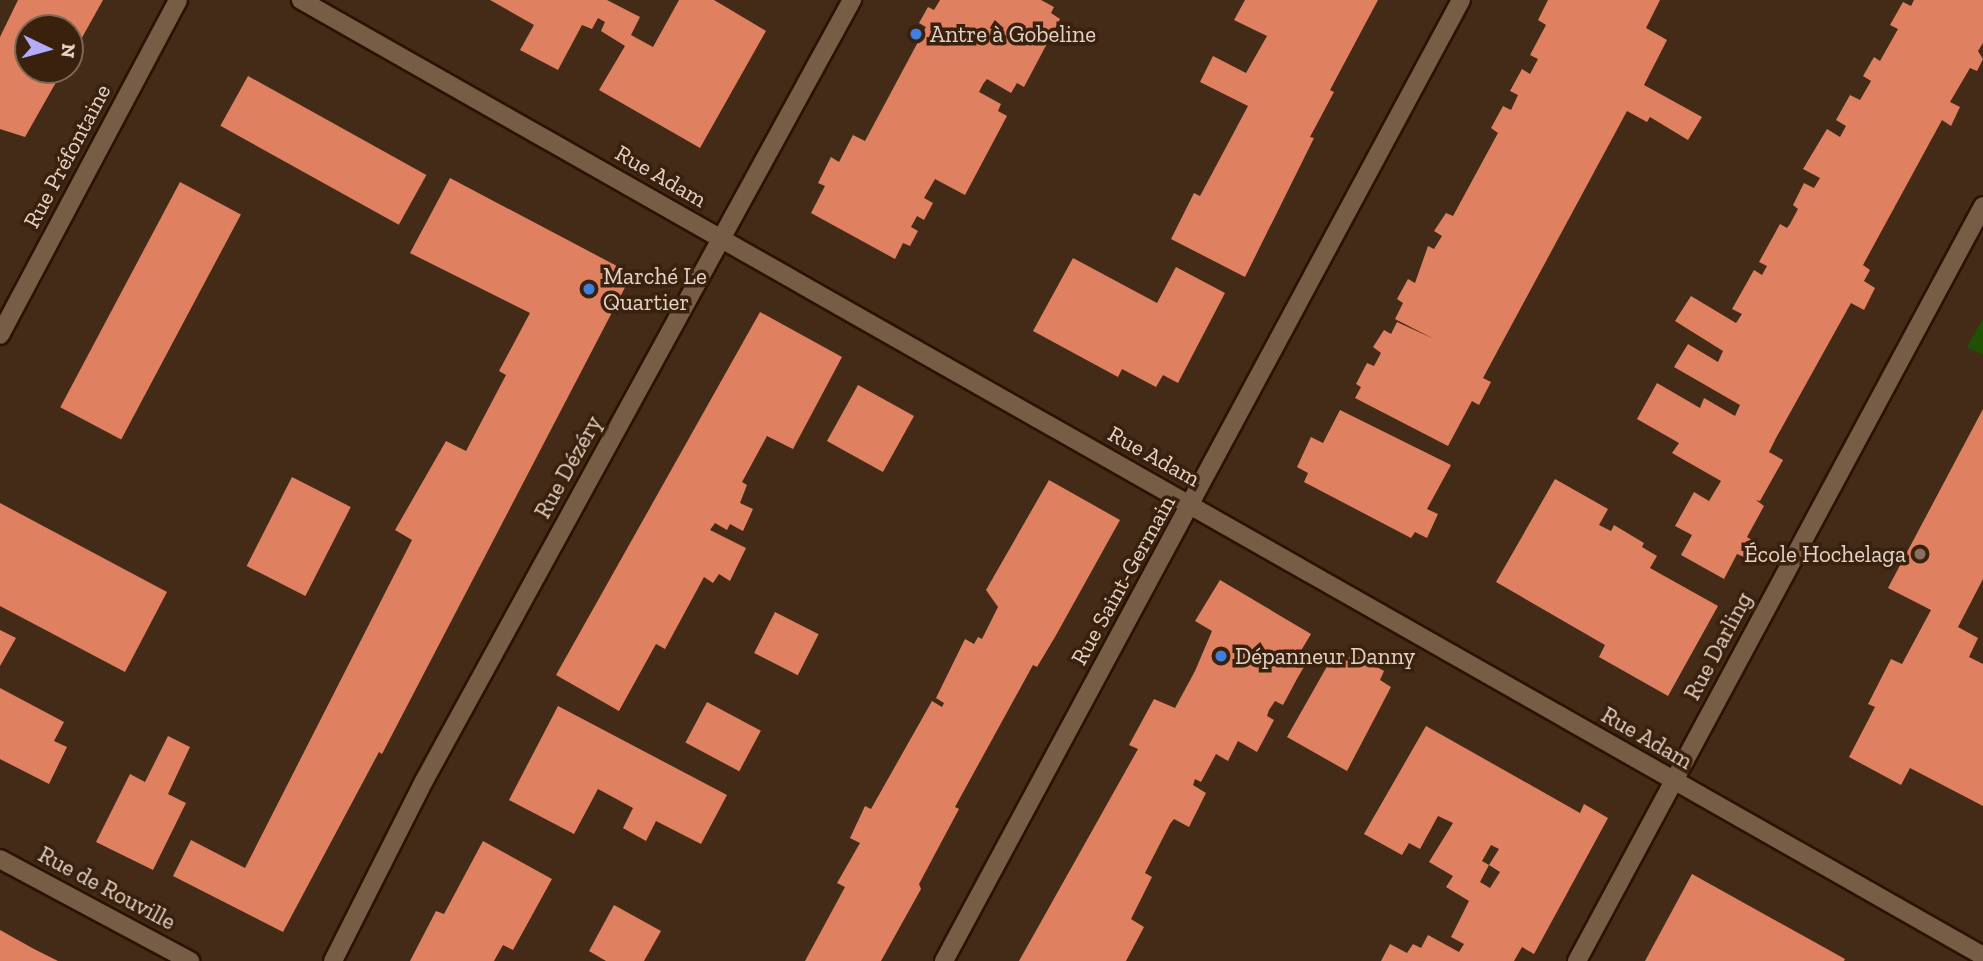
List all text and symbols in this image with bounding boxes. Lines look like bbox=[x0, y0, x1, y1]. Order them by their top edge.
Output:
north arrow bbox=[14, 14, 84, 84]
place label: Antre à Gobeline bbox=[930, 20, 1096, 48]
marker: Antre à Gobeline bbox=[908, 26, 924, 42]
text: N bbox=[56, 42, 81, 59]
street label: Rue Préfontaine bbox=[17, 79, 117, 233]
street label: Rue Adam bbox=[610, 139, 712, 213]
place label: Marché Le Quartier bbox=[603, 262, 707, 316]
marker: Marché Le Quartier bbox=[581, 281, 597, 297]
street label: Rue Dézéry bbox=[529, 411, 607, 523]
street label: Rue Adam bbox=[1103, 419, 1205, 493]
street label: Rue Saint-Germain bbox=[1065, 490, 1181, 670]
place label: École Hochelaga bbox=[1744, 540, 1906, 568]
marker: École Hochelaga bbox=[1912, 546, 1928, 562]
street label: Rue Darling bbox=[1678, 587, 1758, 705]
place label: Dépanneur Danny bbox=[1235, 642, 1416, 670]
marker: Dépanneur Danny bbox=[1213, 648, 1229, 664]
street label: Rue Adam bbox=[1596, 701, 1698, 775]
street label: Rue de Rouville bbox=[34, 840, 180, 936]

